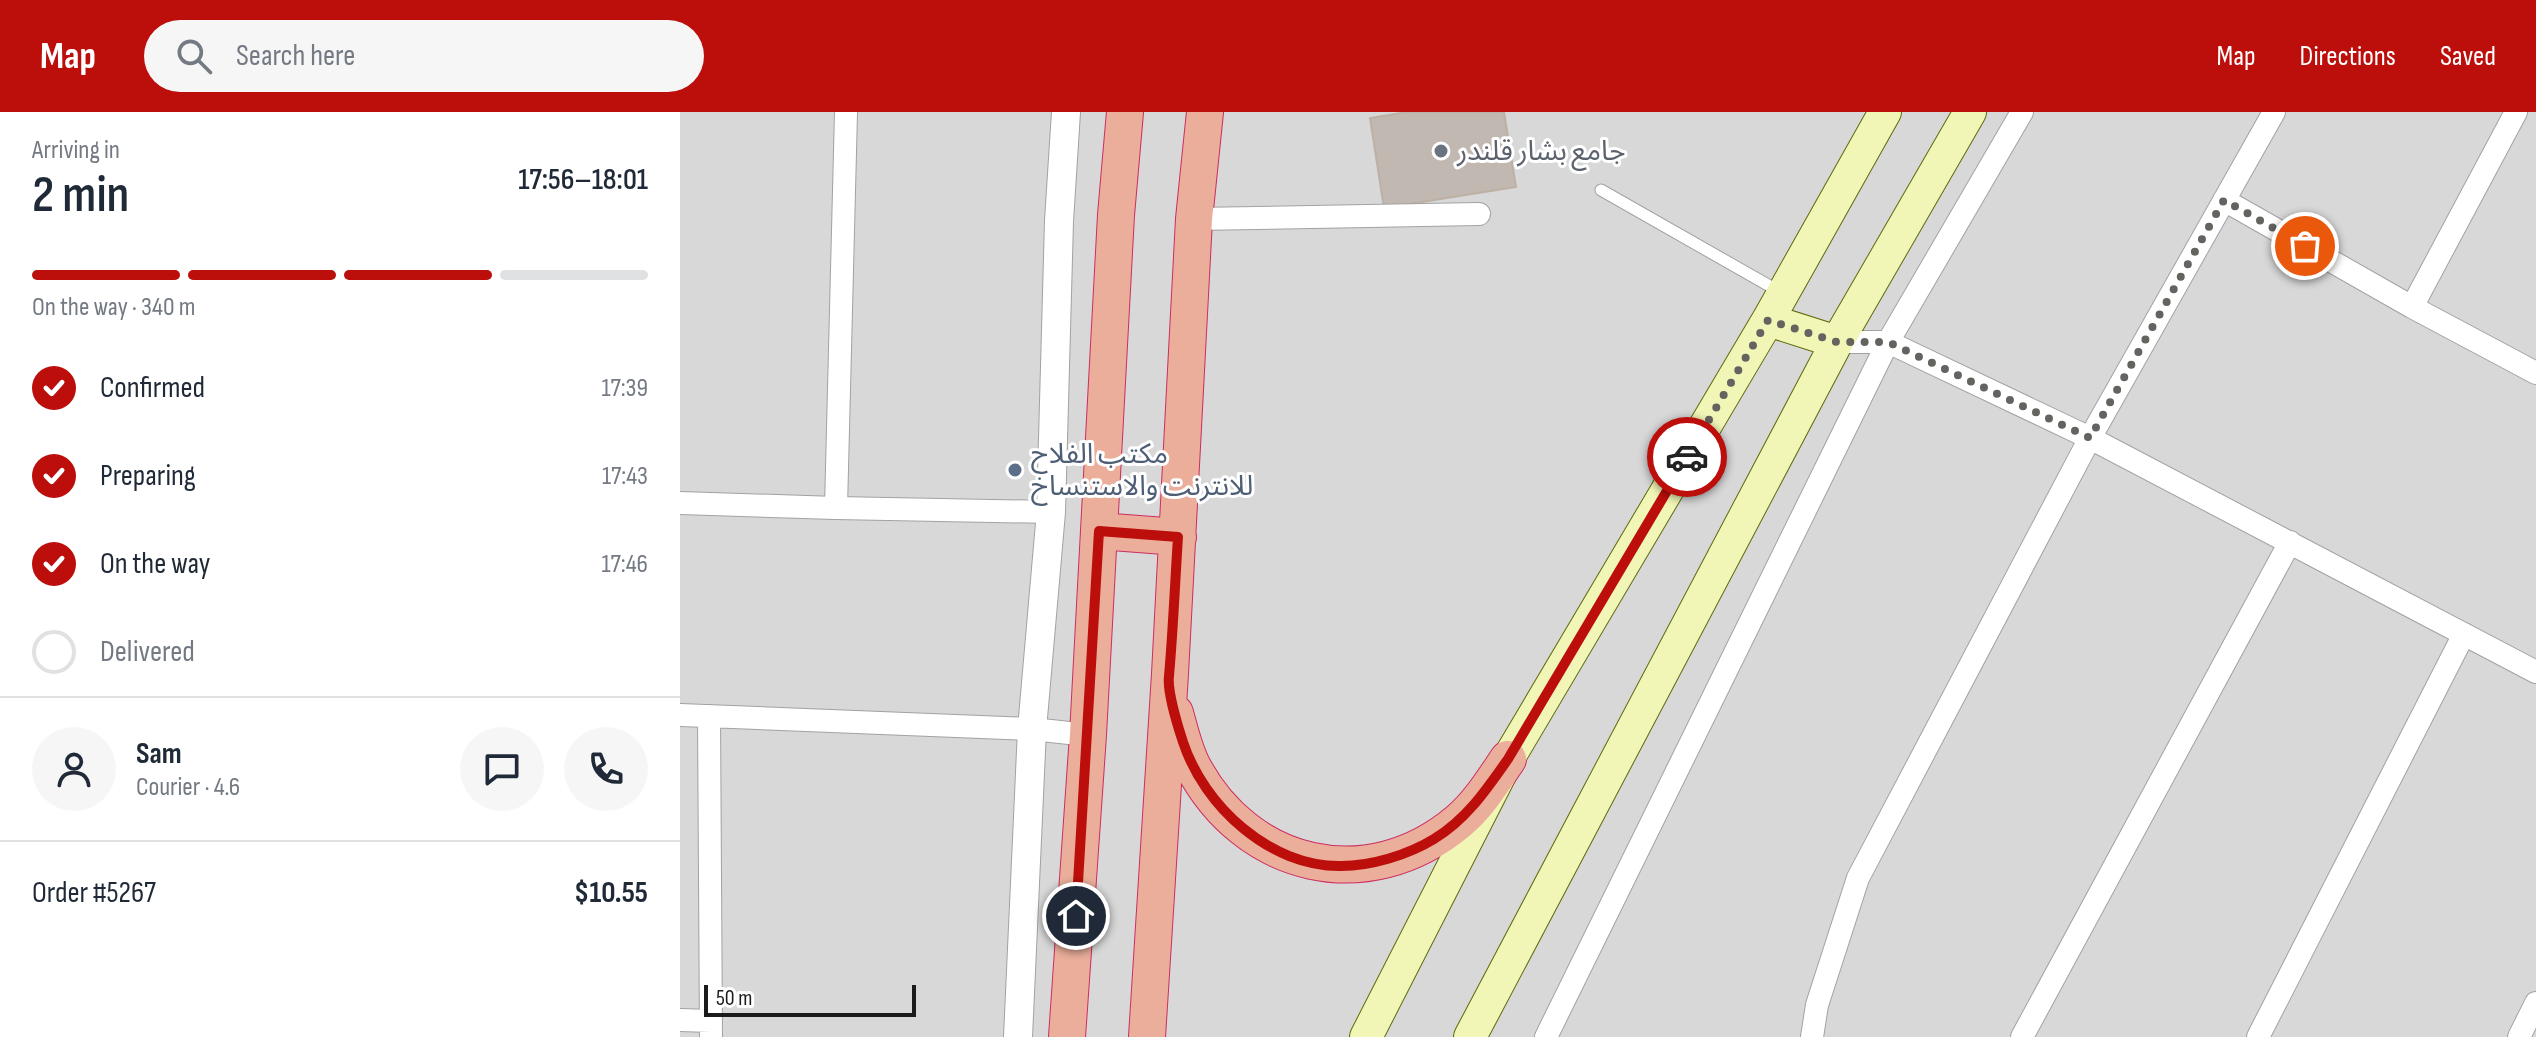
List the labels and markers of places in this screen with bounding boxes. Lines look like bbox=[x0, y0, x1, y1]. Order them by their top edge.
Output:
place label: جامع بشار قلندر bbox=[1456, 135, 1626, 171]
marker: جامع بشار قلندر bbox=[1432, 142, 1450, 160]
pin bbox=[2271, 212, 2339, 280]
place label: مكتب الفلاح للانترنت والاستنساخ bbox=[1031, 438, 1253, 506]
marker: مكتب الفلاح للانترنت والاستنساخ bbox=[1006, 461, 1024, 479]
pin bbox=[1042, 882, 1110, 950]

